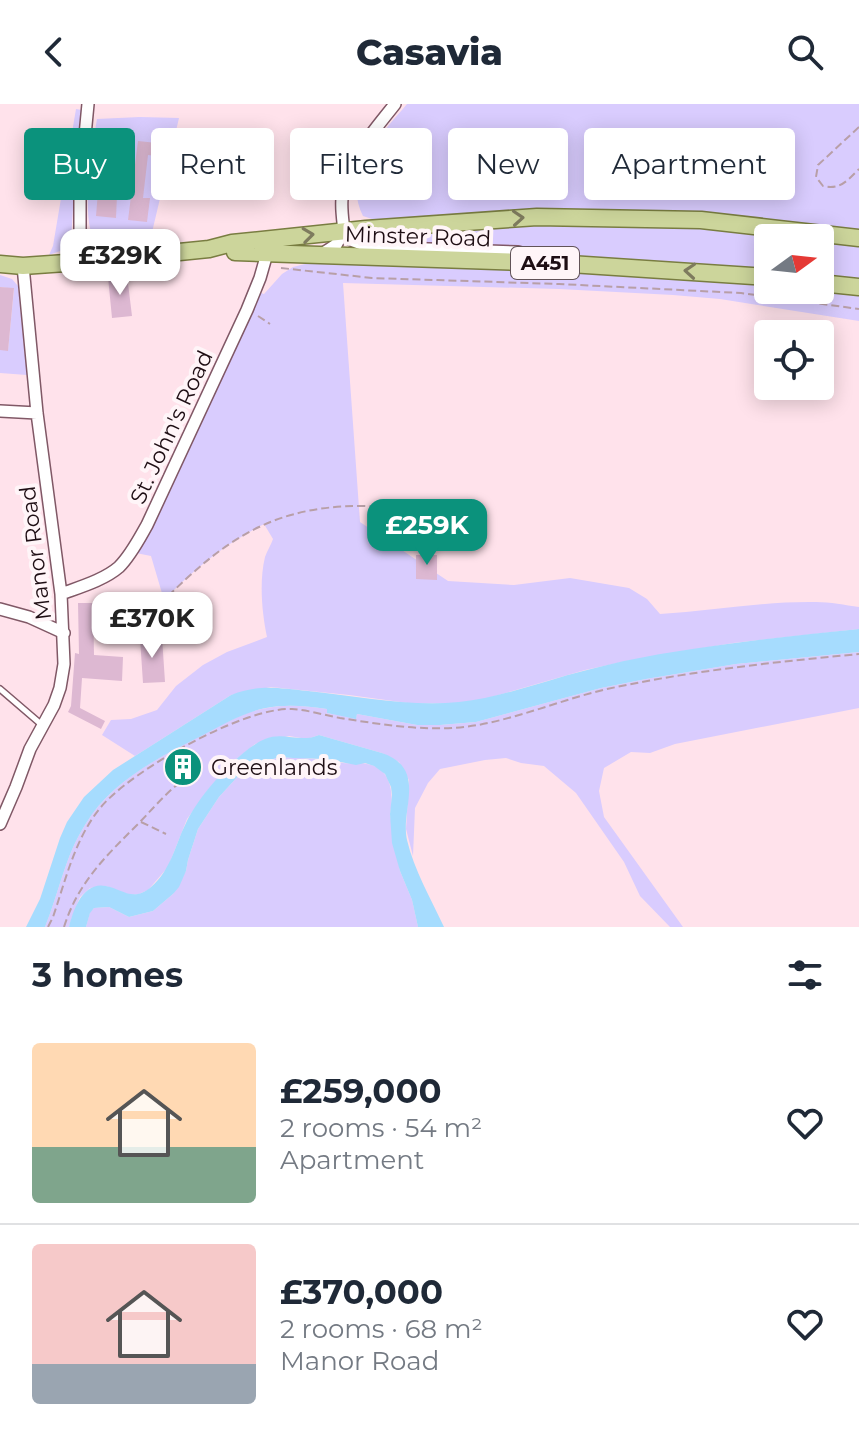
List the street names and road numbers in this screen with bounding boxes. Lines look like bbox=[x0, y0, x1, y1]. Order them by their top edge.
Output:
street label: Minster Road bbox=[344, 220, 492, 253]
road number: A451 bbox=[511, 247, 579, 279]
street label: St. John's Road bbox=[124, 346, 219, 508]
street label: Manor Road bbox=[14, 484, 57, 621]

